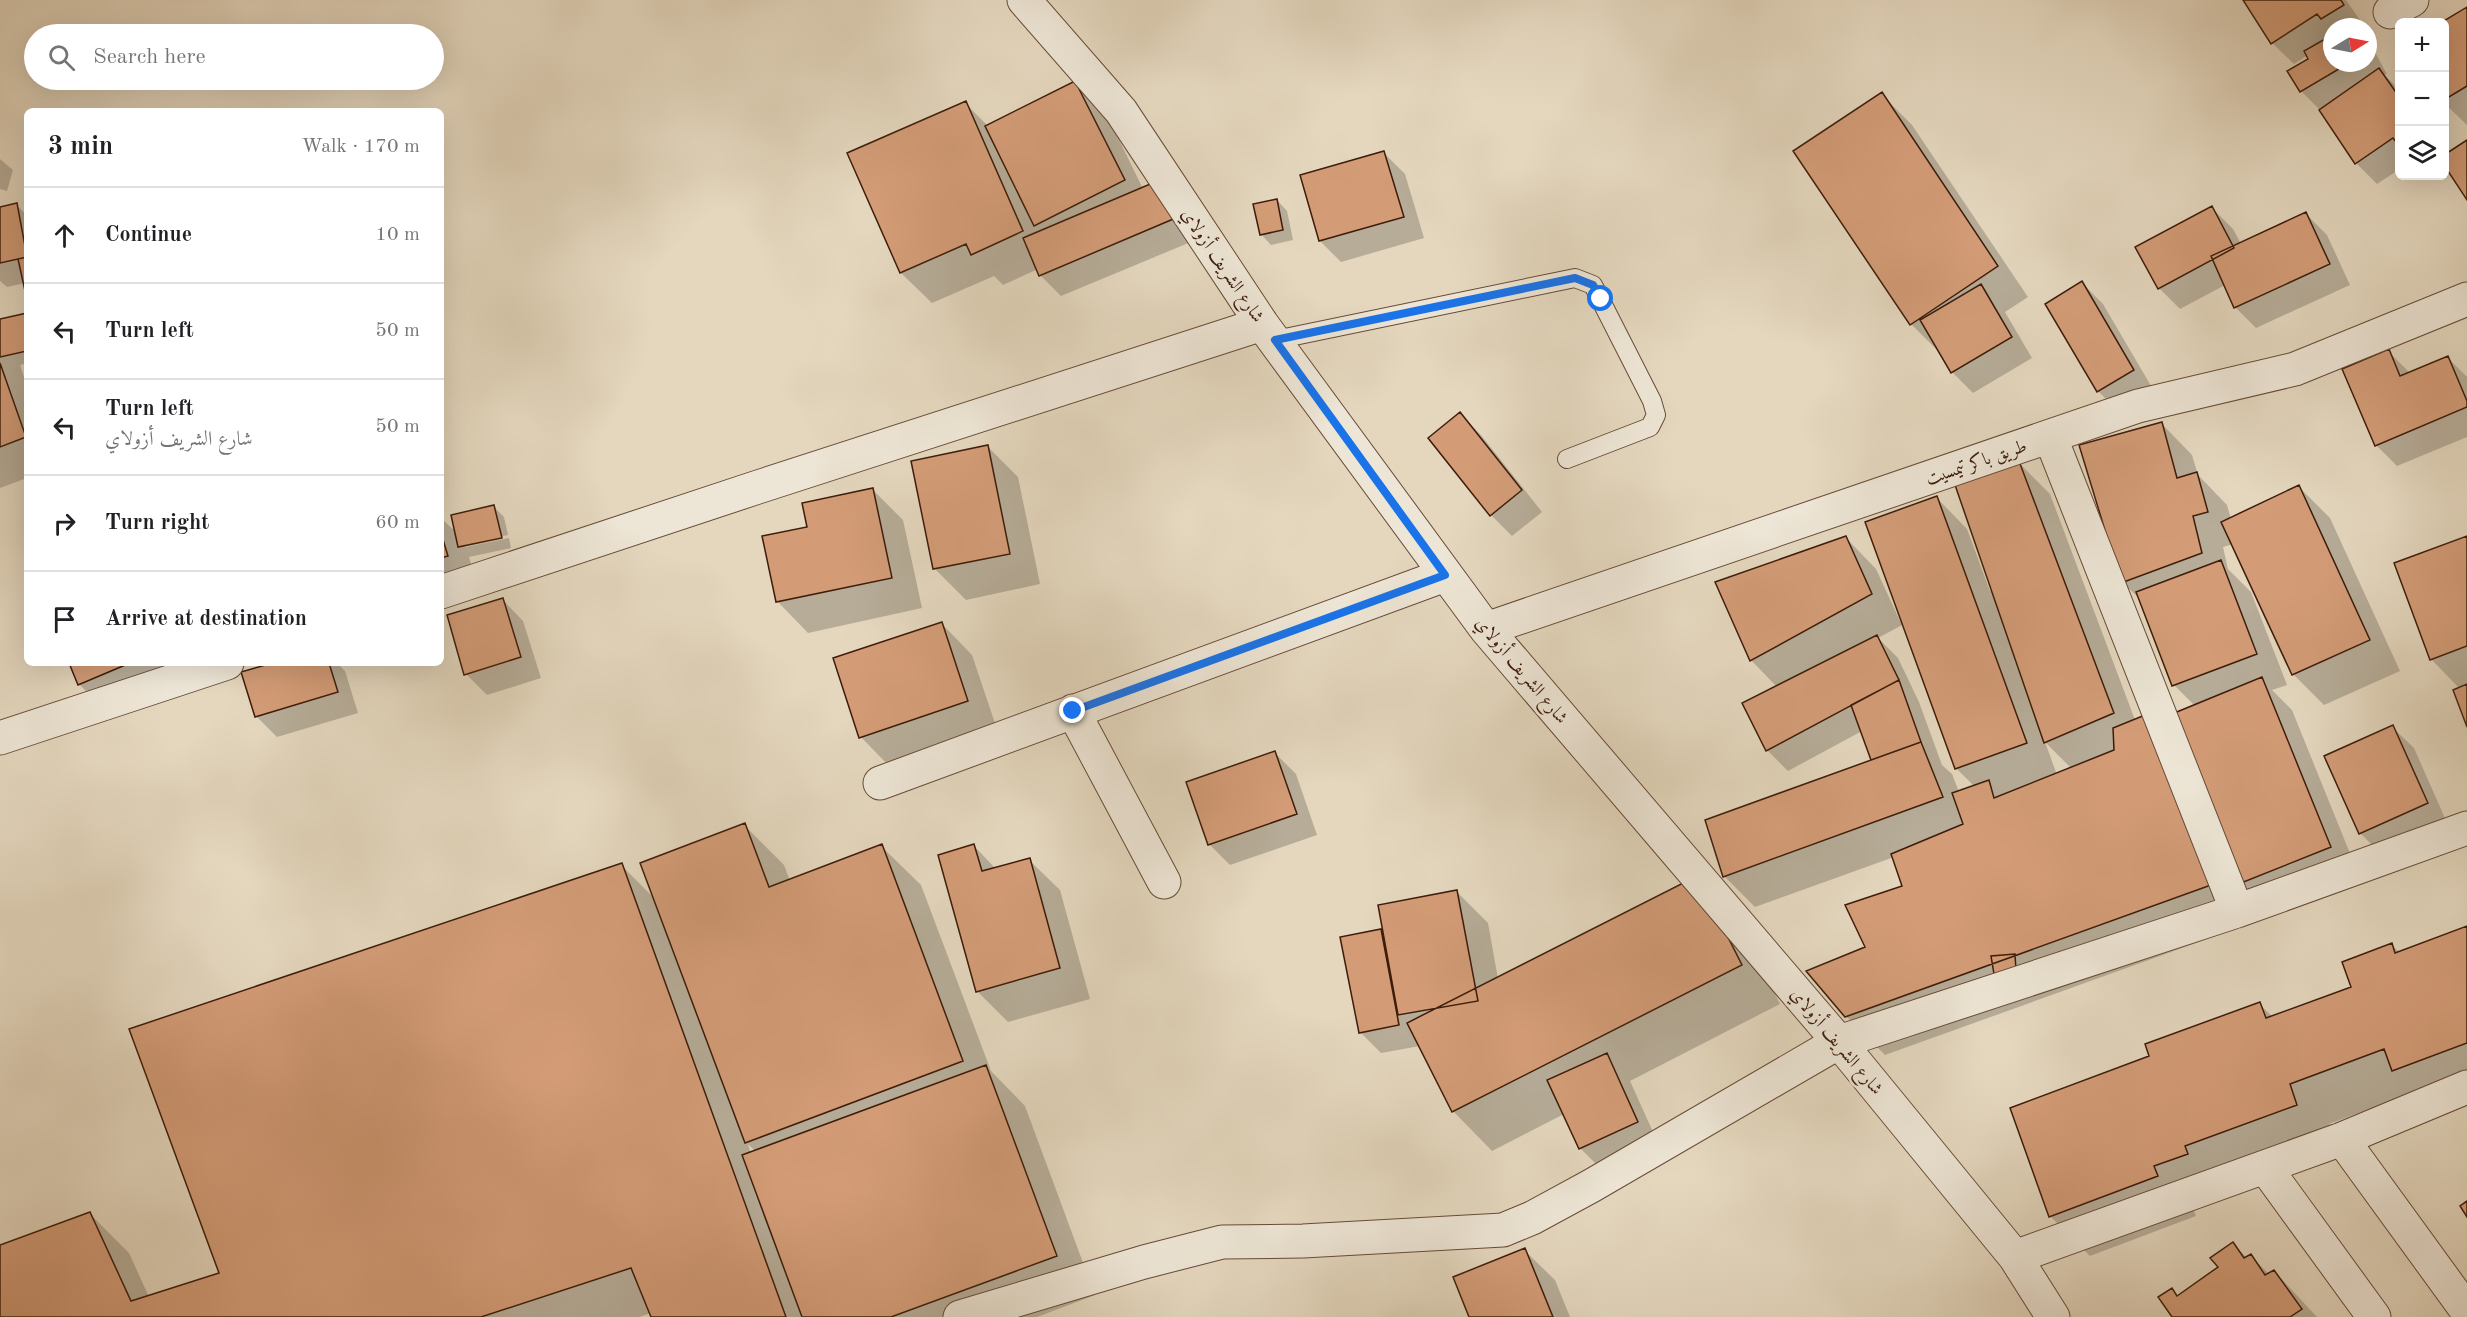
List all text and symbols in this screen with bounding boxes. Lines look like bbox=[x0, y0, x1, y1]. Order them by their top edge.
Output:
north arrow bbox=[2323, 18, 2377, 72]
map controls bbox=[2395, 18, 2449, 180]
button: + bbox=[2395, 18, 2449, 72]
search box bbox=[24, 24, 444, 90]
icon: search bbox=[45, 41, 78, 74]
text: Search here bbox=[93, 46, 206, 68]
button: − bbox=[2395, 72, 2449, 126]
button: layers bbox=[2395, 126, 2449, 180]
text: 3 min bbox=[48, 134, 113, 160]
text: Walk · 170 m bbox=[301, 137, 420, 157]
street label: شارع الشريف أزولاي bbox=[1173, 203, 1271, 328]
icon: ahead bbox=[48, 219, 81, 252]
text: Continue bbox=[105, 224, 192, 246]
text: 10 m bbox=[375, 225, 420, 245]
route start bbox=[1587, 285, 1613, 311]
icon: left bbox=[48, 315, 81, 348]
text: Turn left bbox=[105, 320, 194, 342]
text: 50 m bbox=[375, 321, 420, 341]
text: Turn left bbox=[105, 398, 194, 420]
icon: left bbox=[48, 411, 81, 444]
text: 50 m bbox=[375, 417, 420, 437]
text: شارع الشريف أزولاي bbox=[105, 430, 253, 450]
street label: طريق باكر تيمسيت bbox=[1923, 435, 2030, 491]
icon: right bbox=[48, 507, 81, 540]
text: Turn right bbox=[105, 512, 209, 534]
text: 60 m bbox=[375, 513, 420, 533]
icon: arrive bbox=[48, 603, 81, 636]
text: Arrive at destination bbox=[105, 608, 307, 630]
street label: شارع الشريف أزولاي bbox=[1468, 611, 1575, 731]
route end bbox=[1059, 697, 1085, 723]
street label: شارع الشريف أزولاي bbox=[1783, 982, 1890, 1102]

